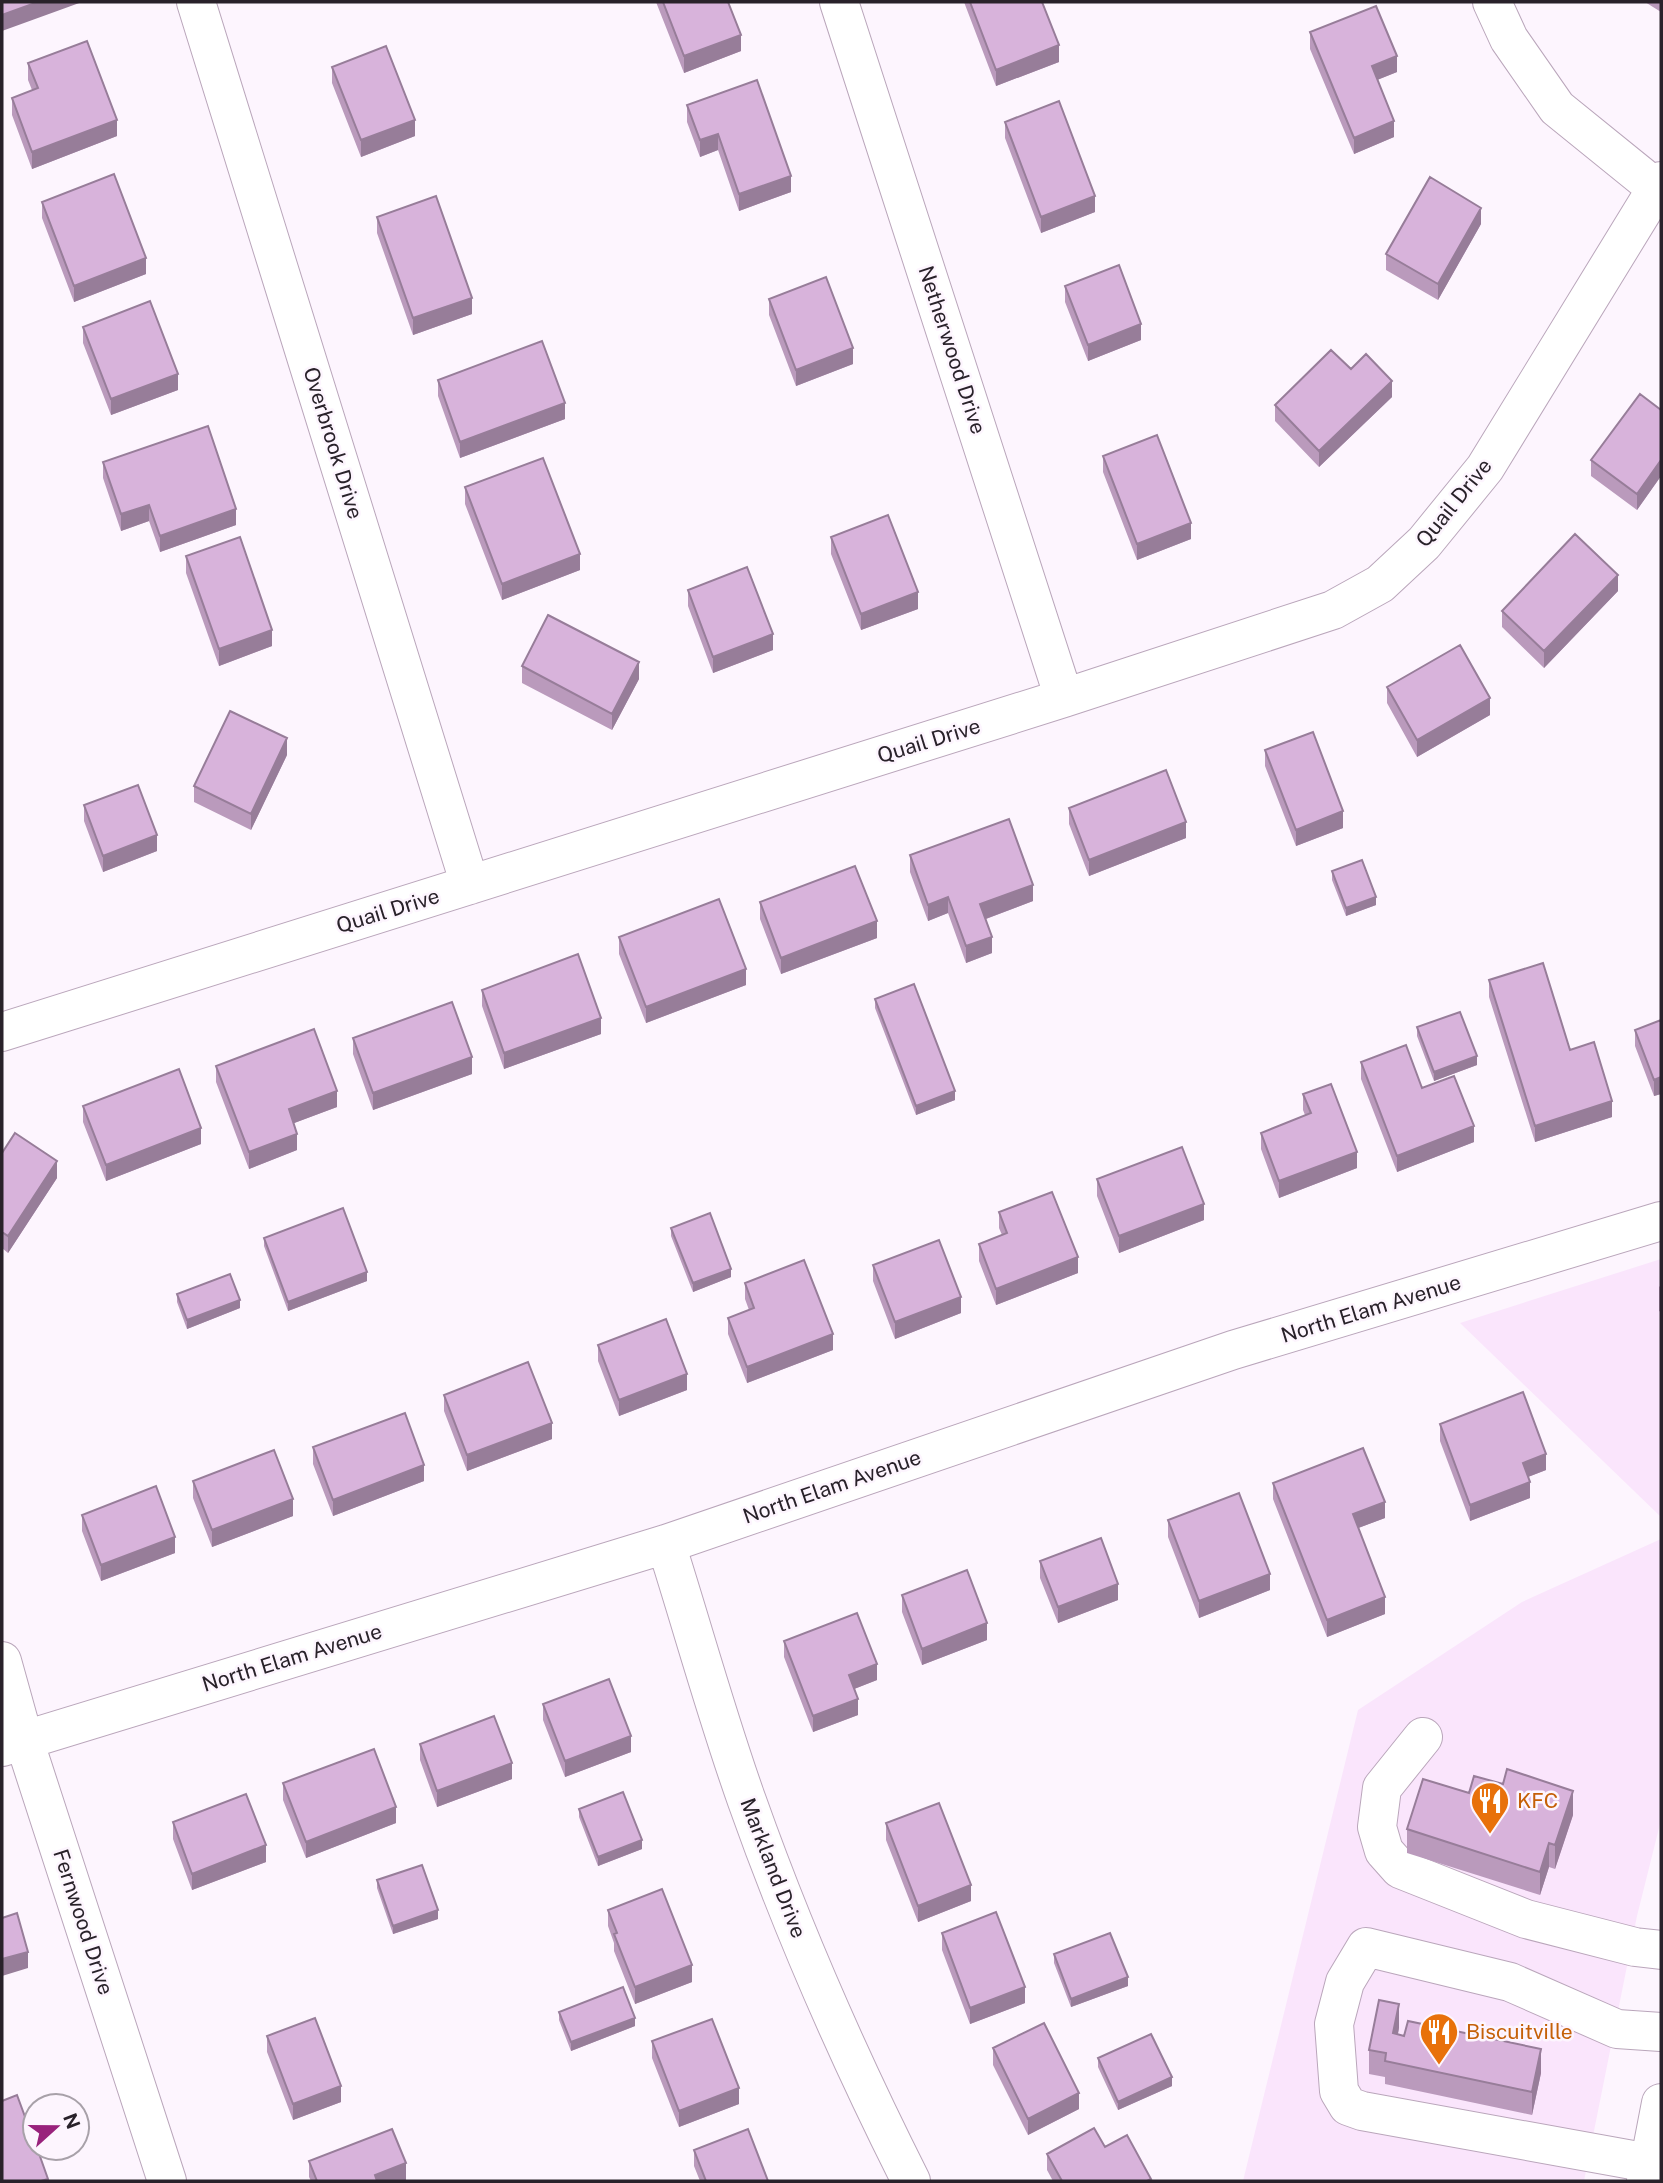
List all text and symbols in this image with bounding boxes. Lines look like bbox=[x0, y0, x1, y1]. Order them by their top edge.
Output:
street label: Netherwood Drive bbox=[913, 262, 991, 437]
street label: Overbrook Drive bbox=[299, 364, 368, 522]
street label: Quail Drive bbox=[1410, 453, 1497, 552]
street label: Quail Drive bbox=[874, 713, 983, 768]
street label: Quail Drive bbox=[333, 883, 442, 938]
street label: North Elam Avenue bbox=[1278, 1269, 1464, 1348]
street label: North Elam Avenue bbox=[739, 1444, 924, 1529]
street label: North Elam Avenue bbox=[199, 1618, 385, 1697]
restaurant icon: KFC bbox=[1469, 1780, 1511, 1835]
place label: KFC bbox=[1517, 1788, 1558, 1813]
street label: Markland Drive bbox=[735, 1794, 812, 1941]
street label: Fernwood Drive bbox=[48, 1846, 119, 1998]
restaurant icon: Biscuitville bbox=[1418, 2011, 1460, 2066]
place label: Biscuitville bbox=[1466, 2019, 1573, 2044]
north arrow bbox=[21, 2092, 91, 2162]
text: N bbox=[59, 2110, 85, 2132]

